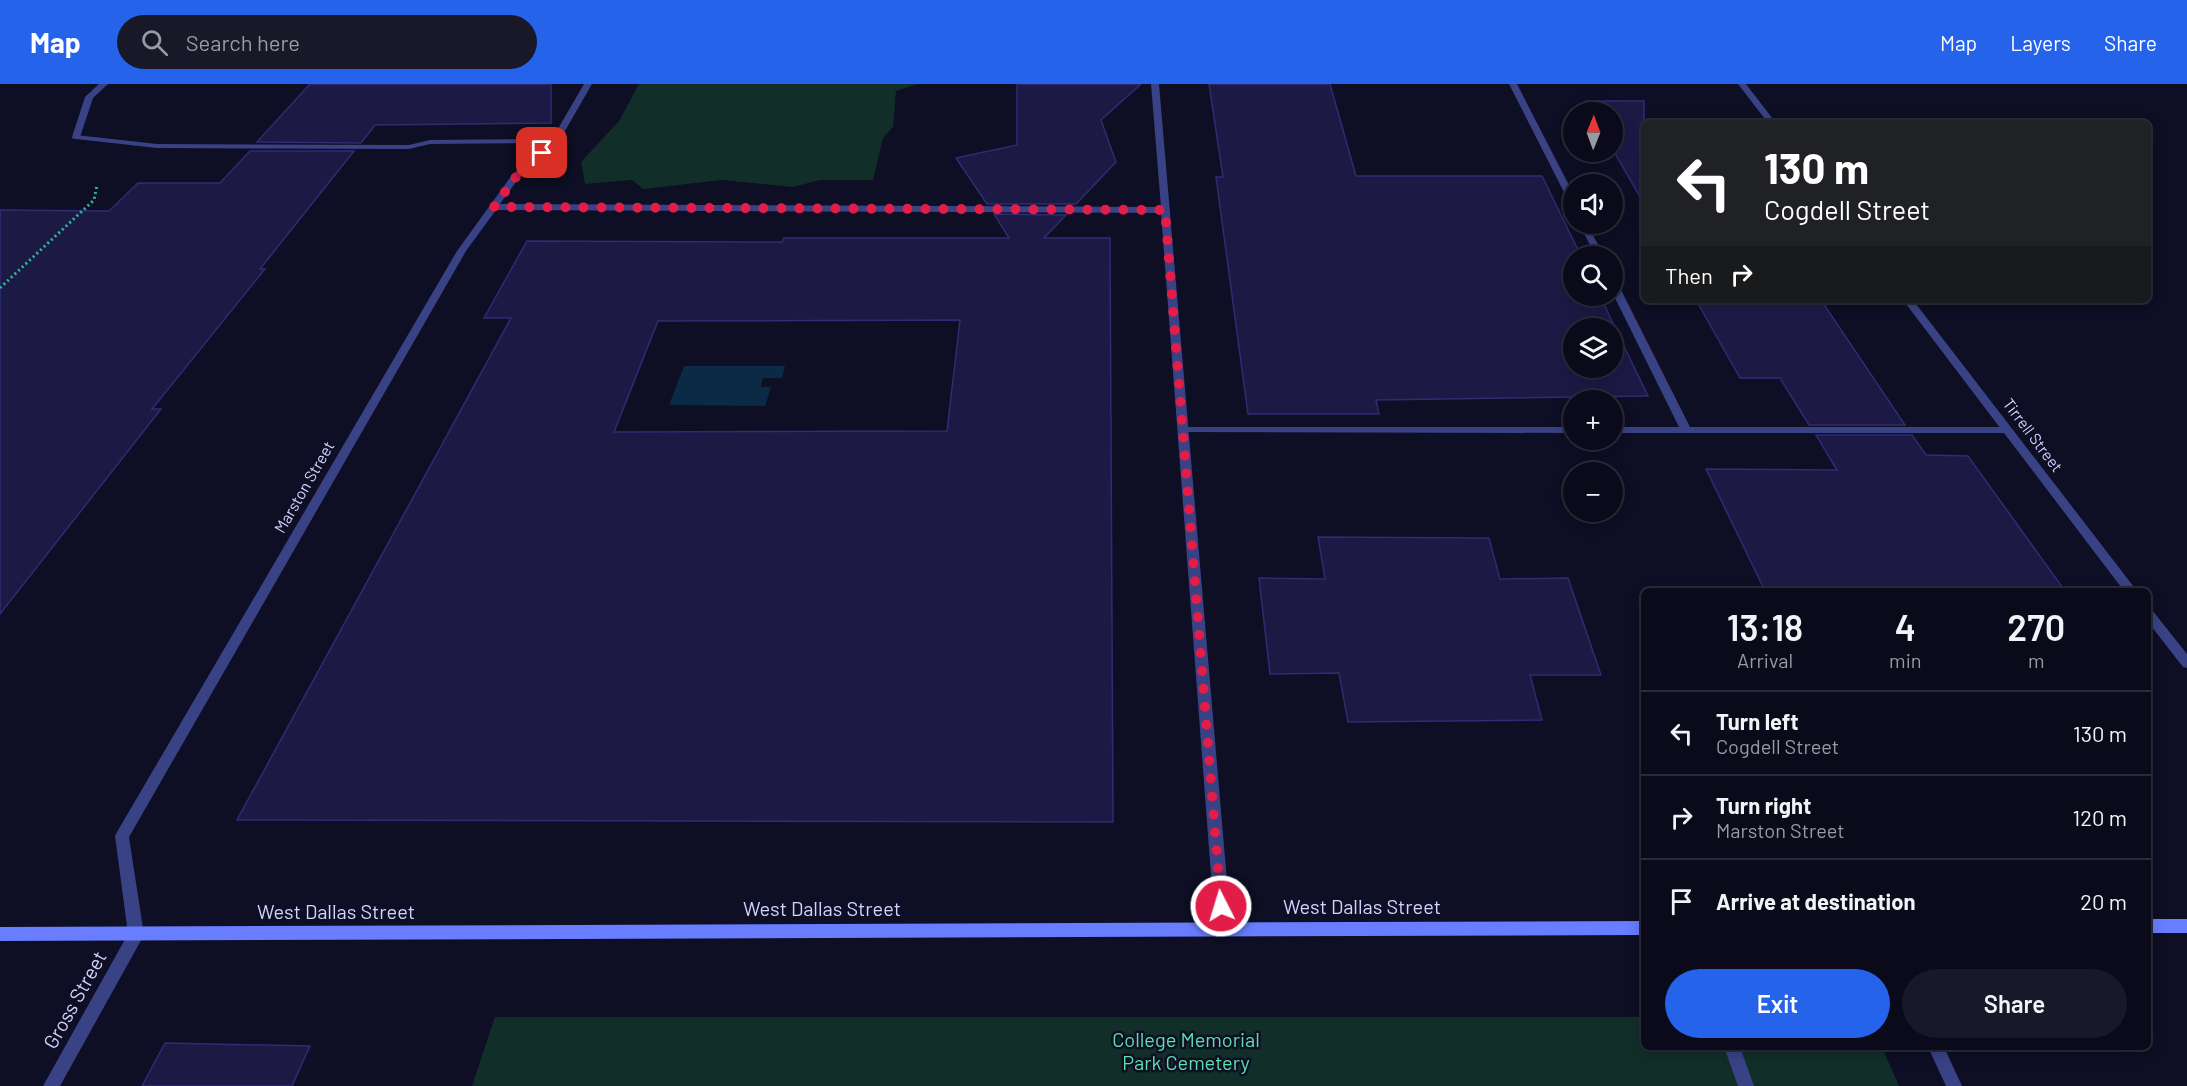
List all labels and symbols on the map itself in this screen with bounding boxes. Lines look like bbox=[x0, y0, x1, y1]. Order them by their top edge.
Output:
north arrow bbox=[1563, 102, 1623, 162]
pin bbox=[516, 127, 567, 178]
street label: Tirrell Street bbox=[2000, 394, 2067, 475]
street label: Marston Street bbox=[270, 437, 338, 536]
position arrow bbox=[1189, 874, 1253, 938]
street label: West Dallas Street bbox=[1283, 894, 1441, 918]
street label: West Dallas Street bbox=[743, 896, 901, 920]
street label: West Dallas Street bbox=[257, 899, 415, 923]
street label: Gross Street bbox=[37, 947, 111, 1053]
park label: College Memorial Park Cemetery bbox=[1112, 1027, 1260, 1074]

